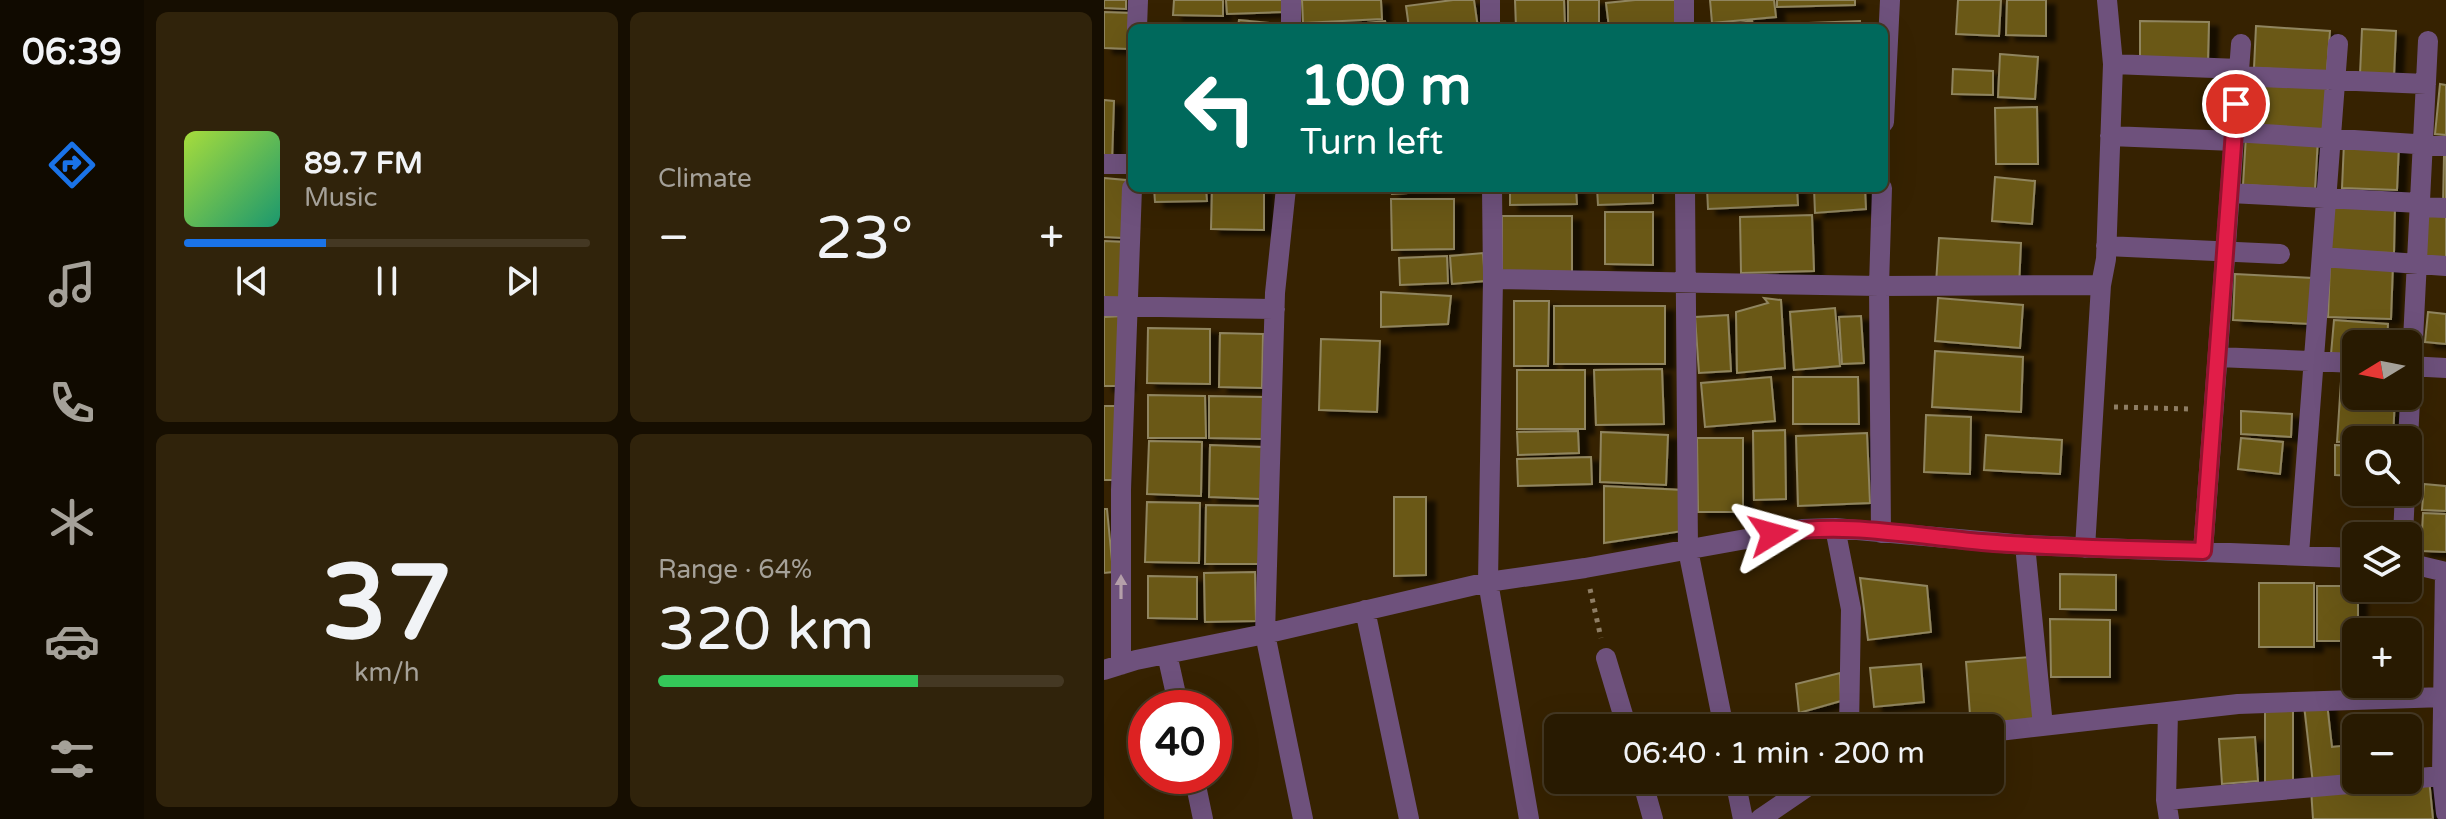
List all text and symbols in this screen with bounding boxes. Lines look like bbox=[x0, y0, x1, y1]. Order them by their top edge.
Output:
text: 06:39 bbox=[22, 31, 122, 74]
text: 100 m bbox=[1300, 53, 1471, 120]
icon: left bbox=[1168, 56, 1272, 160]
pin bbox=[2202, 70, 2270, 138]
icon: arrive bbox=[2214, 82, 2258, 126]
text: Turn left bbox=[1300, 121, 1443, 164]
icon: directions bbox=[44, 137, 100, 193]
text: 89.7 FM bbox=[304, 145, 423, 182]
text: Climate bbox=[658, 163, 752, 194]
text: Music bbox=[304, 182, 377, 213]
text: 23° bbox=[815, 203, 913, 275]
text: − bbox=[658, 212, 689, 265]
text: + bbox=[1039, 212, 1064, 265]
icon: music bbox=[44, 256, 100, 312]
icon: previous bbox=[230, 259, 274, 303]
icon: pause bbox=[365, 259, 409, 303]
icon: next bbox=[500, 259, 544, 303]
north arrow bbox=[2342, 330, 2422, 410]
map controls bbox=[2342, 330, 2422, 794]
icon: phone bbox=[44, 375, 100, 431]
button: search bbox=[2342, 426, 2422, 506]
position arrow bbox=[1731, 492, 1815, 576]
icon: climate bbox=[44, 494, 100, 550]
button: layers bbox=[2342, 522, 2422, 602]
text: 37 bbox=[322, 542, 452, 667]
text: Range · 64% bbox=[658, 554, 812, 585]
one-way arrow bbox=[1115, 574, 1127, 599]
text: 320 km bbox=[658, 594, 874, 666]
icon: car bbox=[44, 613, 100, 669]
button: + bbox=[2342, 618, 2422, 698]
text: km/h bbox=[354, 657, 420, 688]
speed limit sign: 40 bbox=[1128, 690, 1232, 794]
button: − bbox=[2342, 714, 2422, 794]
icon: filters bbox=[44, 731, 100, 787]
text: 06:40 · 1 min · 200 m bbox=[1623, 735, 1925, 772]

